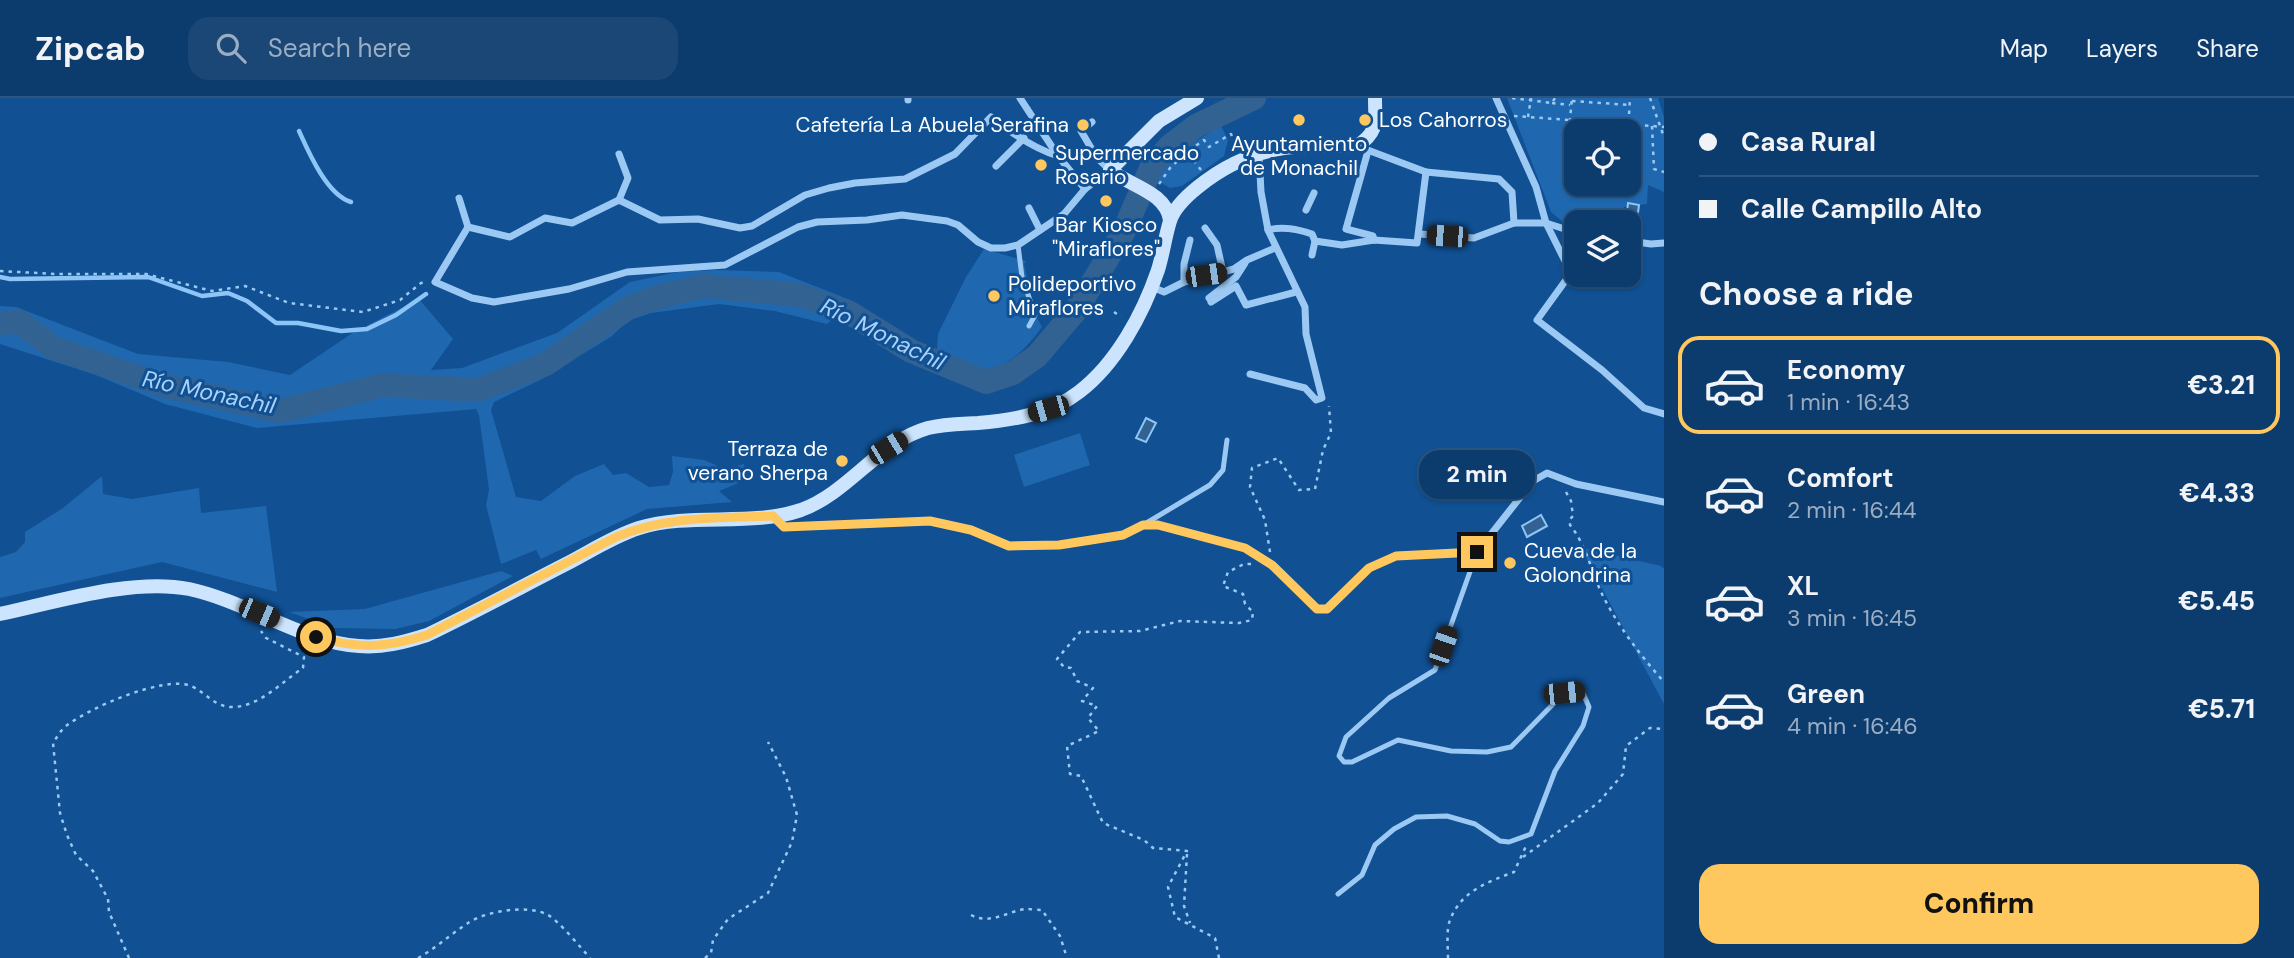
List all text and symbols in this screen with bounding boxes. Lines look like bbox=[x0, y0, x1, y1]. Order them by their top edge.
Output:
search box bbox=[188, 17, 678, 80]
text: Zipcab bbox=[35, 27, 146, 70]
icon: search bbox=[212, 29, 250, 67]
text: Search here bbox=[268, 31, 411, 65]
text: Map bbox=[2000, 33, 2048, 64]
text: Layers bbox=[2086, 33, 2158, 64]
text: Share bbox=[2196, 33, 2259, 64]
place label: Los Cahorros bbox=[1379, 106, 1507, 134]
place label: Cafetería La Abuela Serafina bbox=[795, 111, 1069, 139]
marker: Ayuntamiento de Monachil bbox=[1291, 112, 1307, 128]
marker: Los Cahorros bbox=[1357, 112, 1373, 128]
marker: Cafetería La Abuela Serafina bbox=[1075, 117, 1091, 133]
map controls bbox=[1564, 119, 1641, 287]
button: locate bbox=[1564, 119, 1641, 196]
text: Casa Rural bbox=[1741, 125, 1876, 159]
place label: Ayuntamiento de Monachil bbox=[1231, 130, 1367, 182]
place label: Supermercado Rosario bbox=[1055, 139, 1199, 191]
marker: Supermercado Rosario bbox=[1033, 157, 1049, 173]
text: Calle Campillo Alto bbox=[1741, 192, 1982, 226]
marker: Bar Kiosco "Miraflores" bbox=[1098, 193, 1114, 209]
button: layers bbox=[1564, 210, 1641, 287]
place label: Bar Kiosco "Miraflores" bbox=[1052, 211, 1160, 263]
car bbox=[1426, 224, 1469, 248]
car bbox=[1184, 262, 1229, 288]
place label: Polideportivo Miraflores bbox=[1008, 270, 1136, 322]
text: Choose a ride bbox=[1699, 273, 1914, 315]
marker: Polideportivo Miraflores bbox=[986, 288, 1002, 304]
water label: Río Monachil bbox=[816, 291, 951, 377]
text: Economy bbox=[1787, 353, 1905, 387]
icon: car bbox=[1703, 354, 1766, 417]
water label: Río Monachil bbox=[140, 363, 279, 421]
text: €3.21 bbox=[2187, 368, 2255, 402]
text: 1 min · 16:43 bbox=[1787, 387, 1910, 417]
car bbox=[1025, 393, 1072, 425]
car bbox=[865, 428, 912, 468]
place label: Terraza de verano Sherpa bbox=[688, 435, 828, 487]
callout: 2 min bbox=[1419, 450, 1535, 500]
marker: Terraza de verano Sherpa bbox=[834, 453, 850, 469]
text: 2 min bbox=[1446, 459, 1508, 489]
text: Comfort bbox=[1787, 461, 1893, 495]
icon: car bbox=[1703, 462, 1766, 525]
text: €4.33 bbox=[2179, 476, 2255, 510]
text: 2 min · 16:44 bbox=[1787, 495, 1917, 525]
route end bbox=[1461, 536, 1493, 568]
place label: Cueva de la Golondrina bbox=[1524, 537, 1637, 589]
marker: Cueva de la Golondrina bbox=[1502, 555, 1518, 571]
text: XL bbox=[1787, 569, 1819, 603]
icon: car bbox=[1703, 570, 1766, 633]
text: €5.45 bbox=[2178, 584, 2255, 618]
car bbox=[236, 595, 283, 631]
text: 3 min · 16:45 bbox=[1787, 603, 1917, 633]
route start bbox=[300, 621, 332, 653]
car bbox=[1427, 623, 1460, 669]
text: Green bbox=[1787, 677, 1865, 711]
icon: car bbox=[1703, 678, 1766, 741]
car bbox=[1543, 680, 1586, 706]
text: €5.71 bbox=[2188, 692, 2255, 726]
text: 4 min · 16:46 bbox=[1787, 711, 1918, 741]
button: Confirm bbox=[1699, 864, 2259, 944]

